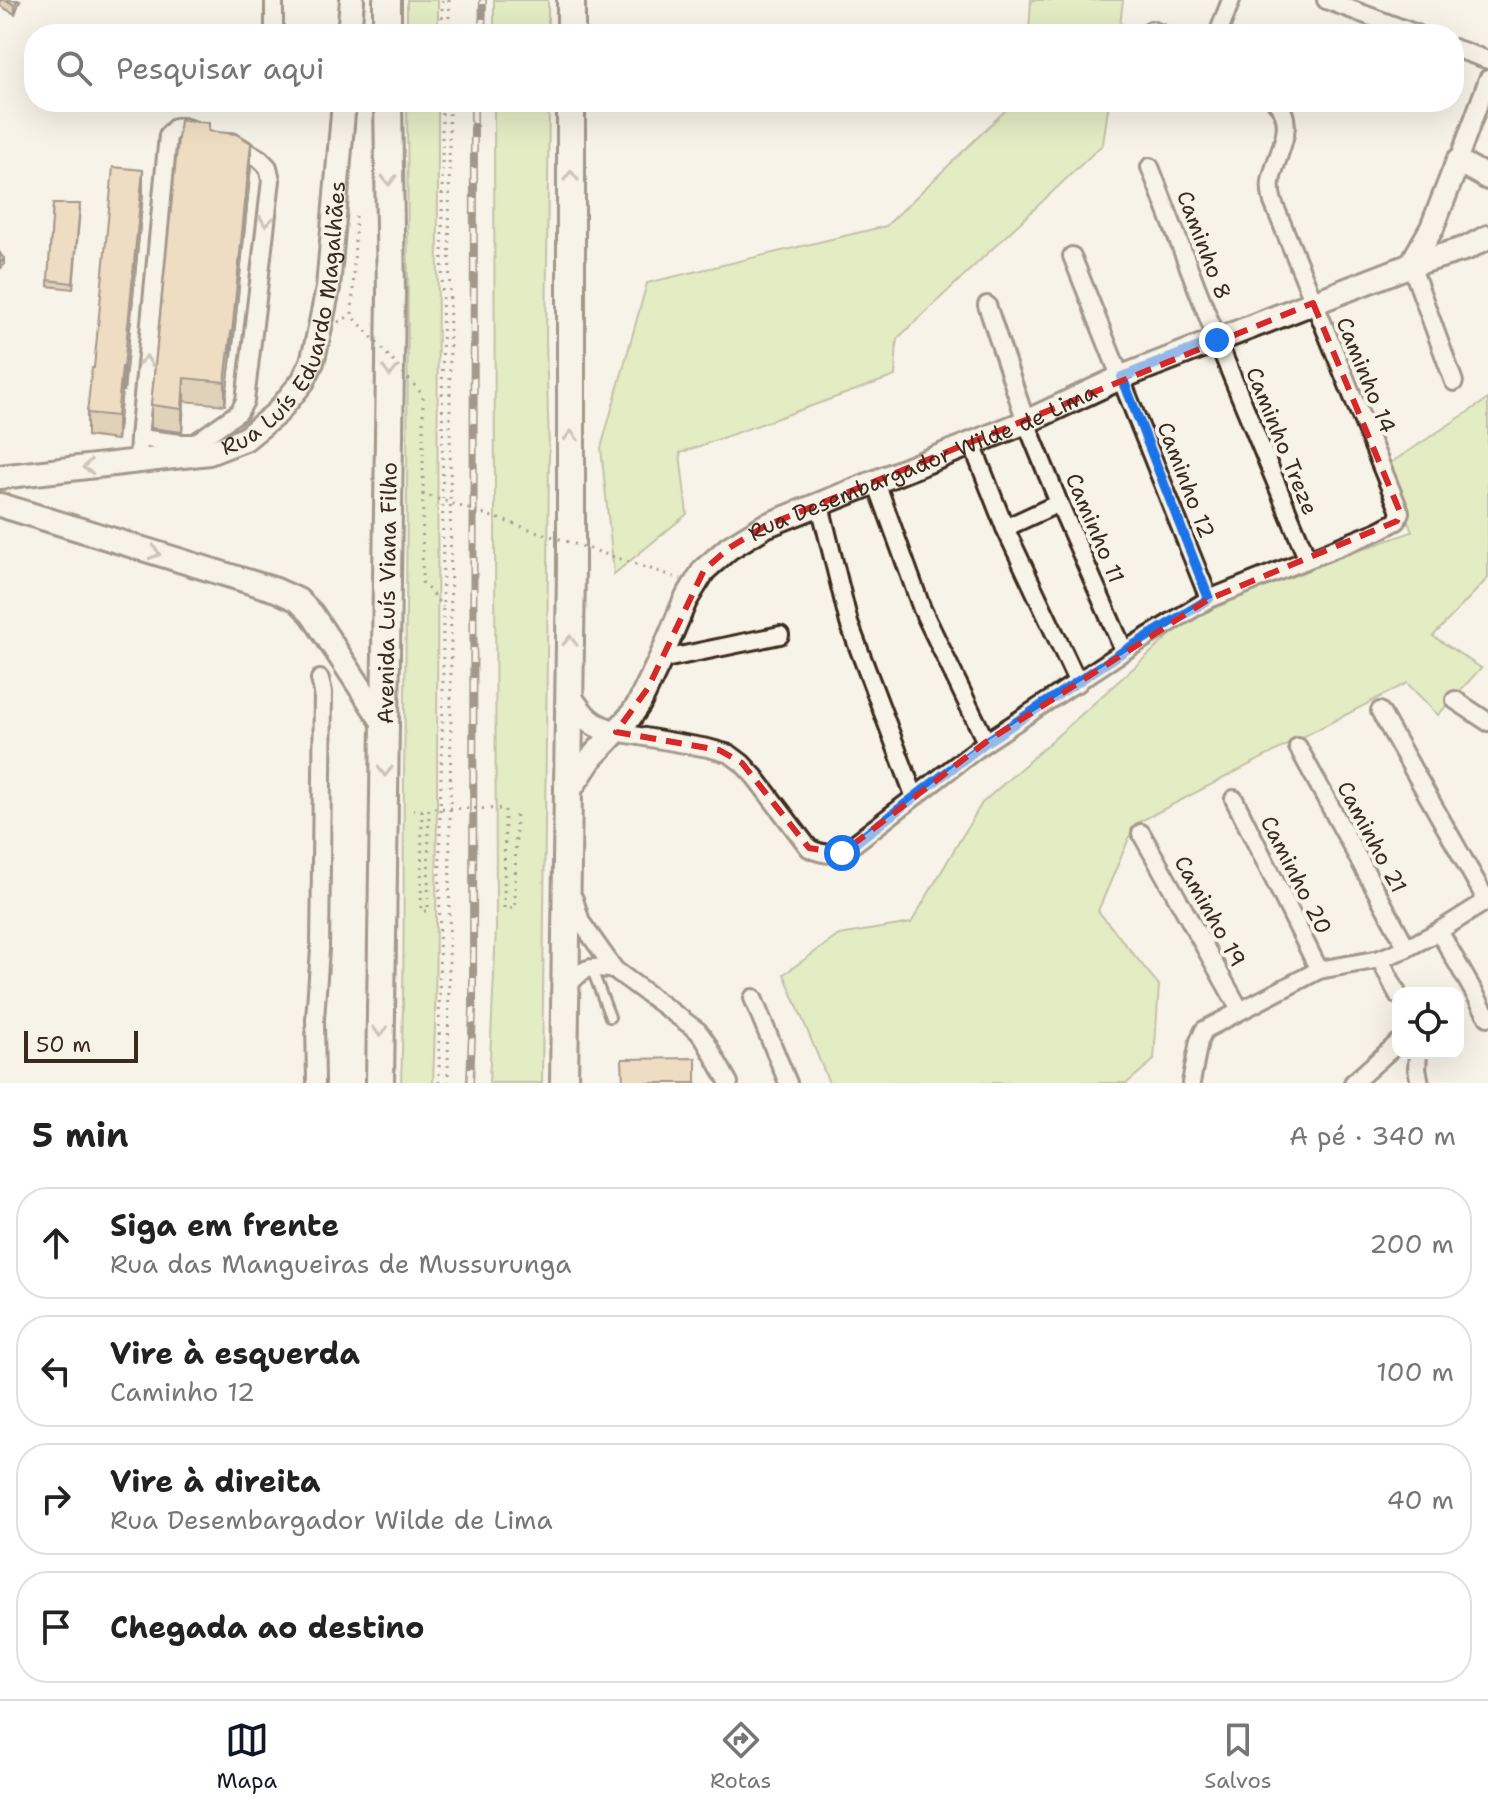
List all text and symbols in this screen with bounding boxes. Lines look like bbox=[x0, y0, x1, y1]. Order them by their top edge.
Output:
search box bbox=[24, 24, 1464, 112]
icon: search bbox=[52, 46, 96, 90]
text: Pesquisar aqui bbox=[116, 48, 325, 89]
one-way arrow bbox=[562, 169, 580, 182]
one-way arrow bbox=[381, 174, 398, 187]
street label: Rua Luís Eduardo Magalhães bbox=[217, 180, 352, 461]
street label: Caminho 8 bbox=[1170, 186, 1238, 304]
one-way arrow bbox=[257, 215, 274, 228]
street label: Caminho 14 bbox=[1330, 313, 1402, 437]
route end bbox=[1199, 322, 1235, 358]
one-way arrow bbox=[137, 354, 154, 367]
street label: Caminho Treze bbox=[1239, 363, 1325, 519]
one-way arrow bbox=[381, 365, 399, 378]
street label: Rua Desembargador Wilde de Lima bbox=[742, 376, 1101, 548]
street label: Caminho 12 bbox=[1150, 418, 1222, 542]
one-way arrow bbox=[562, 429, 580, 442]
one-way arrow bbox=[81, 458, 94, 475]
street label: Avenida Luís Viana Filho bbox=[370, 462, 403, 724]
street label: Caminho 11 bbox=[1059, 469, 1131, 587]
one-way arrow bbox=[147, 544, 161, 560]
one-way arrow bbox=[561, 634, 578, 647]
one-way arrow bbox=[376, 765, 393, 778]
street label: Caminho 21 bbox=[1330, 776, 1414, 898]
street label: Caminho 20 bbox=[1254, 811, 1338, 939]
route start bbox=[824, 835, 860, 871]
street label: Caminho 19 bbox=[1168, 850, 1252, 972]
map controls bbox=[1392, 987, 1464, 1059]
button: locate bbox=[1392, 987, 1464, 1059]
one-way arrow bbox=[371, 1025, 389, 1038]
scale bar bbox=[24, 1027, 138, 1063]
text: 50 m bbox=[36, 1030, 91, 1059]
text: 5 min bbox=[32, 1112, 129, 1158]
text: A pé · 340 m bbox=[1289, 1118, 1456, 1153]
text: Siga em frente bbox=[110, 1205, 339, 1246]
icon: ahead bbox=[34, 1221, 78, 1265]
text: 200 m bbox=[1369, 1226, 1454, 1261]
text: Rua das Mangueiras de Mussurunga bbox=[110, 1246, 572, 1281]
text: Vire à esquerda bbox=[110, 1333, 360, 1374]
icon: left bbox=[34, 1349, 78, 1393]
text: 100 m bbox=[1376, 1354, 1454, 1389]
text: Caminho 12 bbox=[110, 1374, 255, 1409]
text: Vire à direita bbox=[110, 1461, 321, 1502]
icon: right bbox=[34, 1477, 78, 1521]
text: 40 m bbox=[1387, 1482, 1454, 1517]
text: Rua Desembargador Wilde de Lima bbox=[110, 1502, 553, 1537]
icon: arrive bbox=[34, 1605, 78, 1649]
text: Chegada ao destino bbox=[110, 1607, 425, 1648]
tab: Mapa bbox=[216, 1718, 277, 1795]
tab: Rotas bbox=[710, 1718, 771, 1795]
tab: Salvos bbox=[1204, 1718, 1272, 1795]

